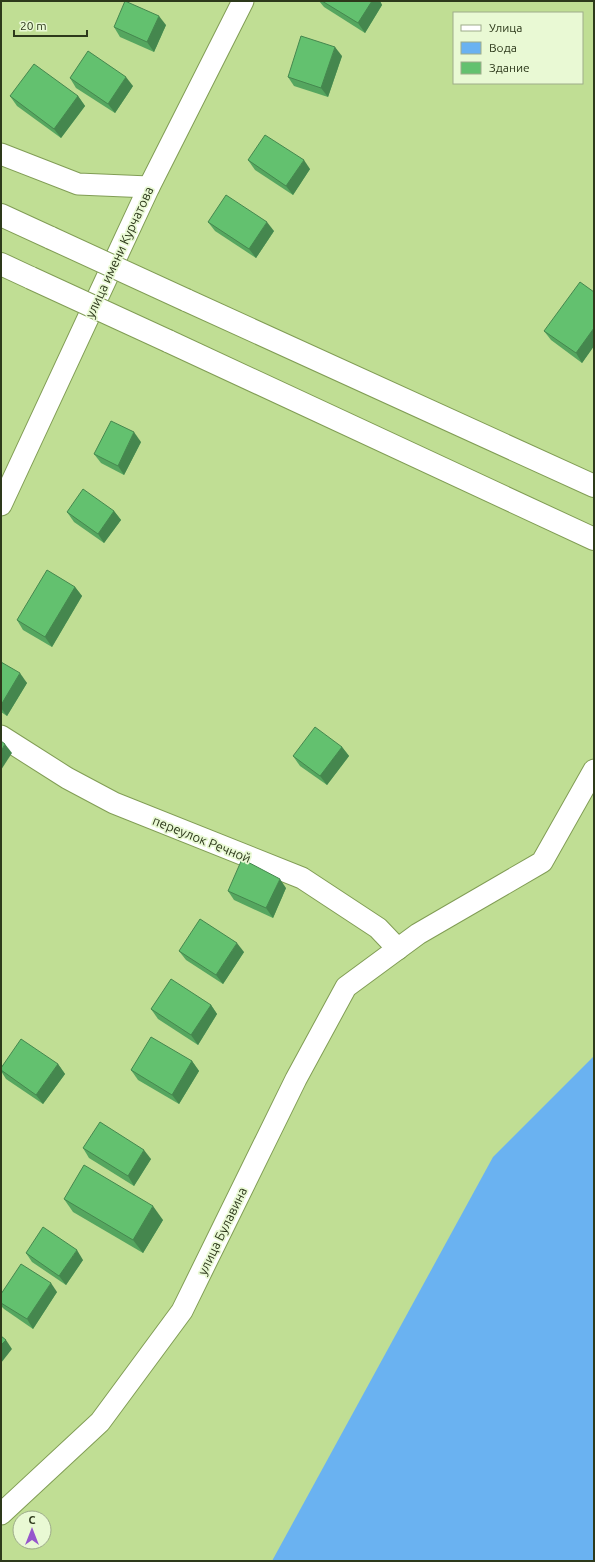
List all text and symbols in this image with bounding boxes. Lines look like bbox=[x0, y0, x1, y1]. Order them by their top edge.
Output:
scale bar bbox=[14, 12, 87, 38]
legend bbox=[453, 12, 583, 84]
text: 20 m bbox=[20, 19, 47, 32]
text: Улица bbox=[489, 21, 522, 34]
text: Вода bbox=[489, 41, 517, 54]
text: Здание bbox=[489, 61, 530, 74]
street label: улица имени Курчатова bbox=[82, 184, 156, 320]
street label: переулок Речной bbox=[151, 813, 253, 865]
street label: улица Булавина bbox=[195, 1185, 249, 1277]
north arrow bbox=[12, 1510, 52, 1550]
text: С bbox=[28, 1514, 36, 1526]

